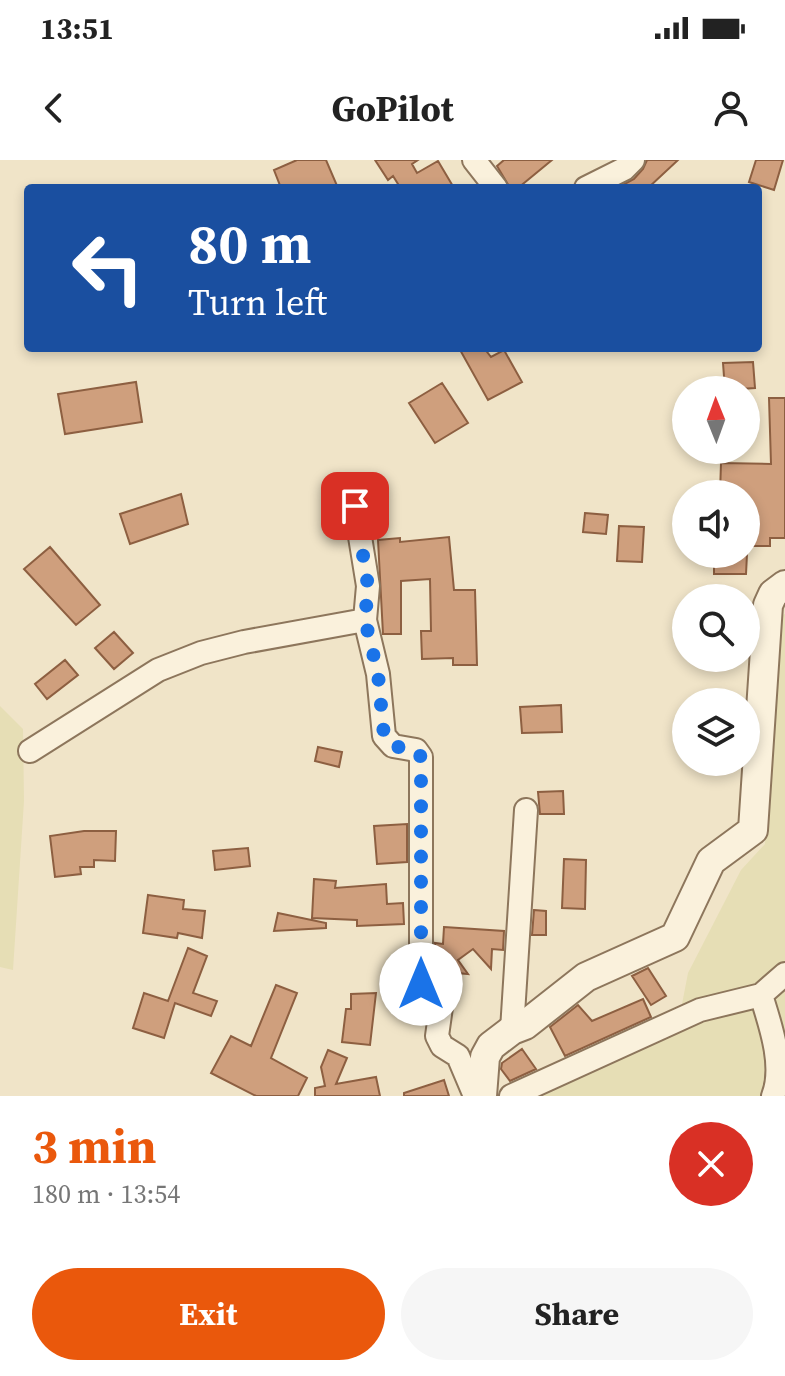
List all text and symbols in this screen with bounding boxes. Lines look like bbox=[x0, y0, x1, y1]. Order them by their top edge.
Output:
text: 13:51 bbox=[40, 8, 114, 49]
text: GoPilot bbox=[331, 84, 454, 133]
icon: back bbox=[32, 86, 76, 130]
icon: person bbox=[709, 86, 753, 130]
text: 80 m bbox=[188, 205, 311, 282]
icon: left bbox=[56, 216, 160, 320]
text: Turn left bbox=[188, 278, 327, 327]
north arrow bbox=[672, 376, 760, 464]
map controls bbox=[672, 376, 760, 776]
pin bbox=[321, 472, 389, 540]
button: sound bbox=[672, 480, 760, 568]
icon: arrive bbox=[333, 484, 377, 528]
button: search bbox=[672, 584, 760, 672]
button: layers bbox=[672, 688, 760, 776]
position arrow bbox=[379, 942, 463, 1026]
text: 3 min bbox=[32, 1113, 157, 1179]
button: close bbox=[669, 1122, 753, 1206]
text: 180 m · 13:54 bbox=[32, 1176, 180, 1212]
button: Exit bbox=[32, 1268, 385, 1360]
button: Share bbox=[401, 1268, 753, 1360]

